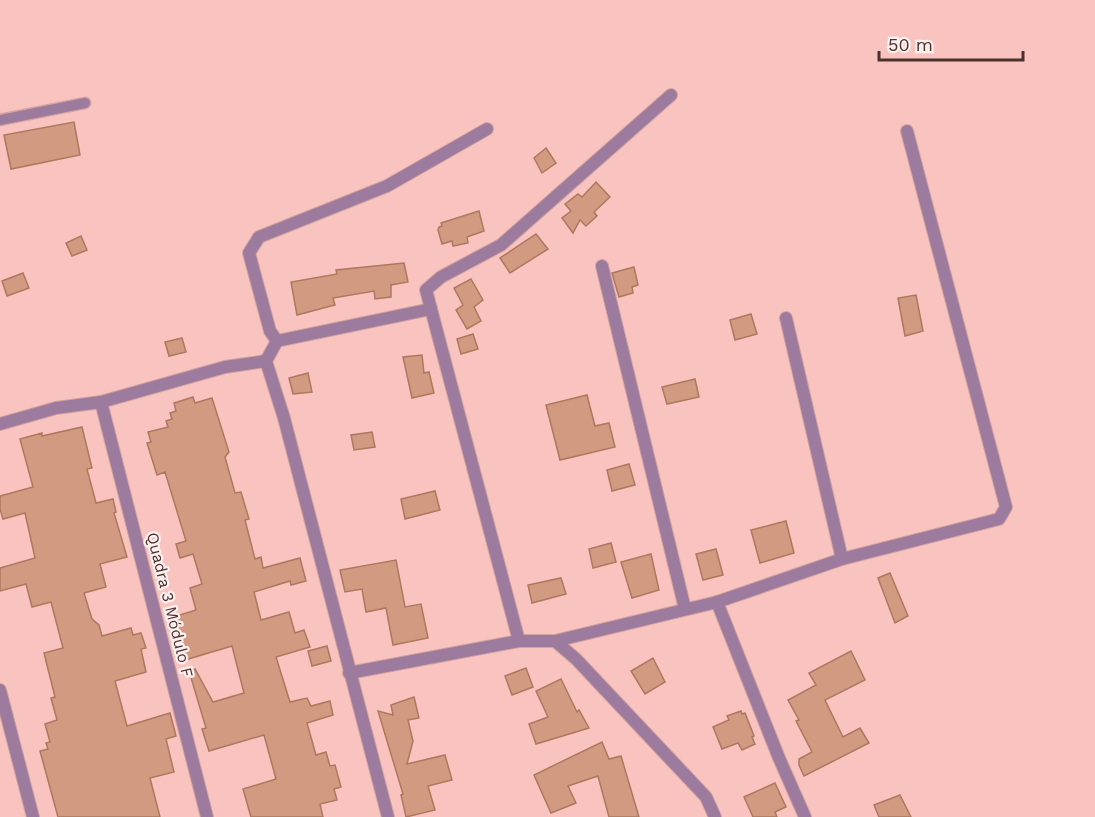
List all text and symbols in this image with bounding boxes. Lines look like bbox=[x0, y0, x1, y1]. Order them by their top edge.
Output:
scale bar bbox=[879, 24, 1023, 62]
text: 50 m bbox=[888, 34, 933, 55]
street label: Quadra 3 Módulo F bbox=[143, 530, 197, 680]

